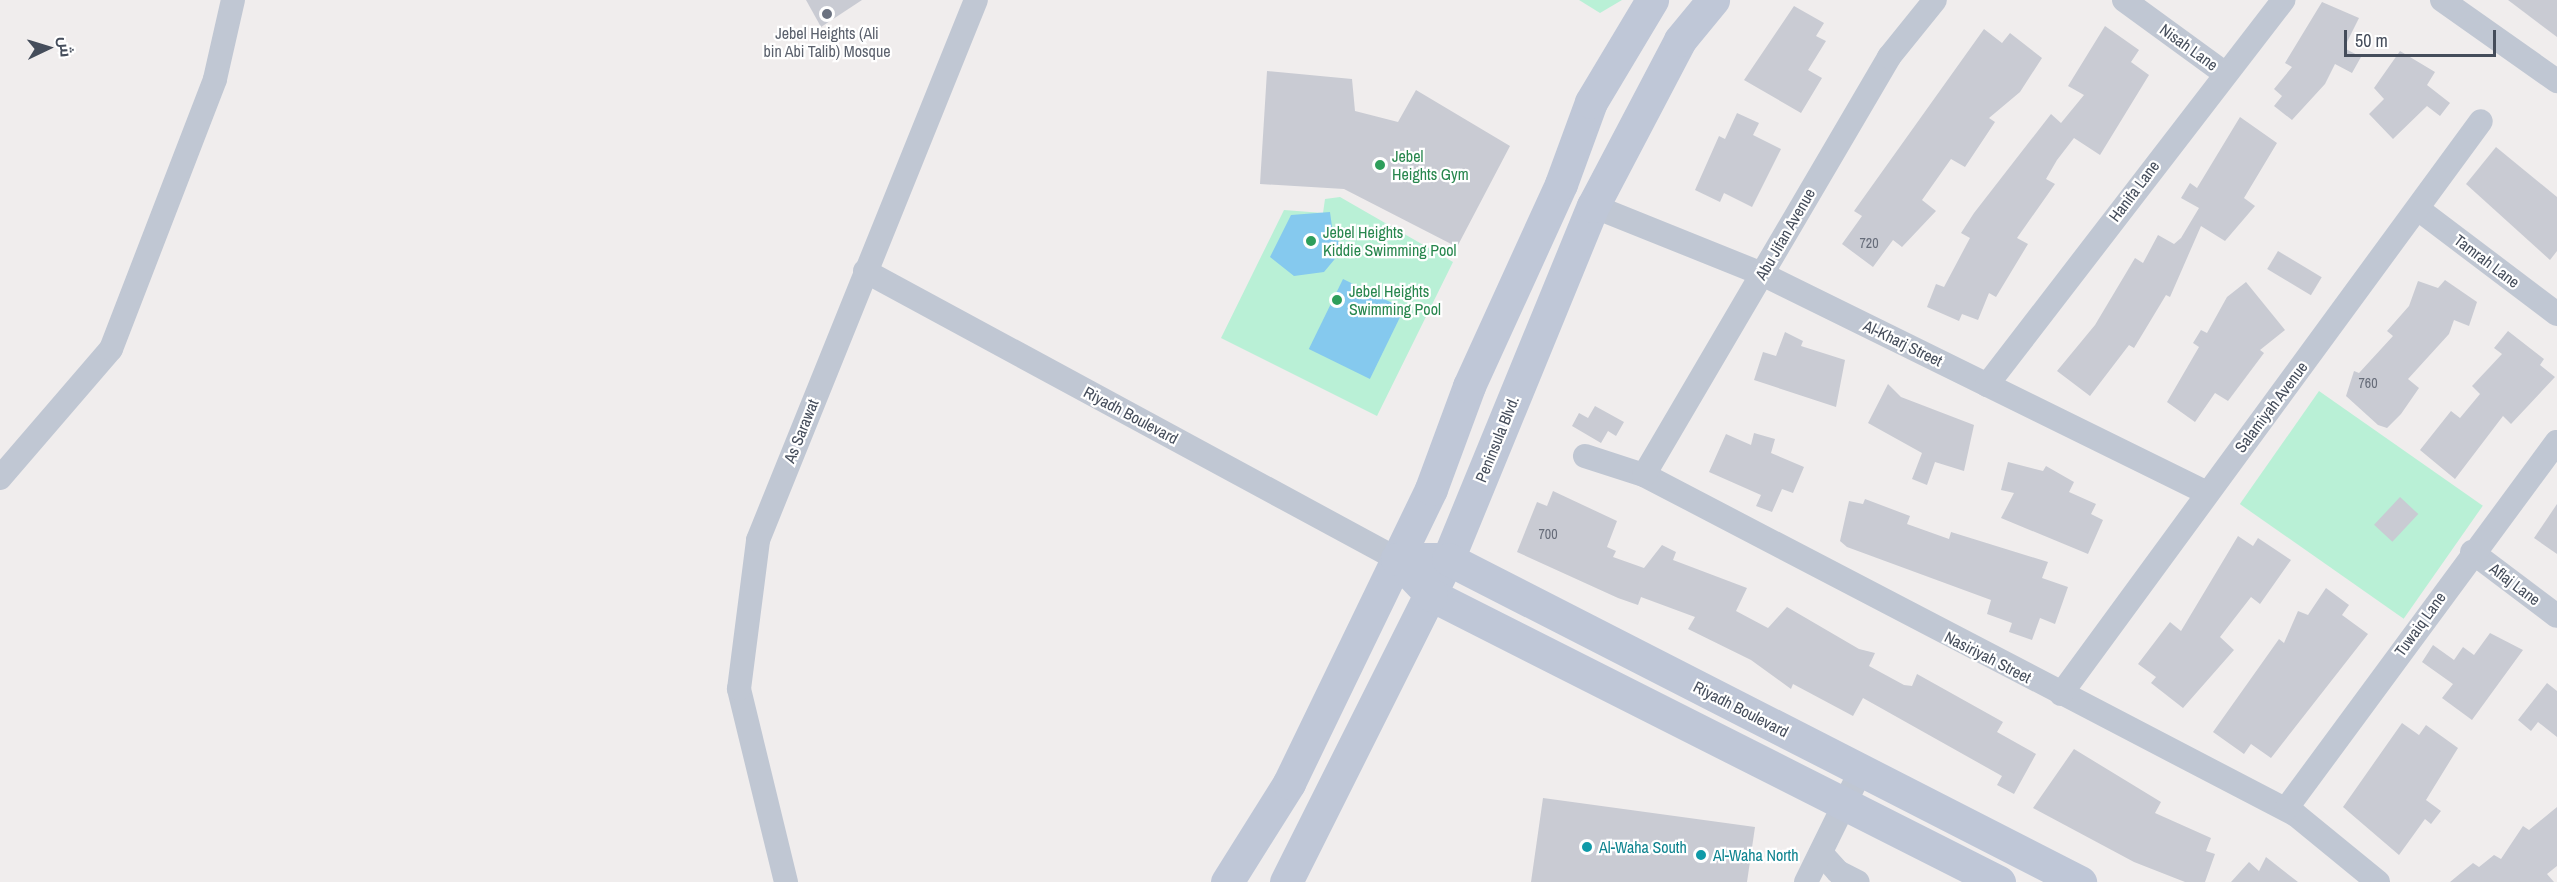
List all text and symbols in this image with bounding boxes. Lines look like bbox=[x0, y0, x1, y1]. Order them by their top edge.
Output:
marker: Jebel Heights (Ali bin Abi Talib) Mosque bbox=[820, 7, 834, 21]
north arrow bbox=[18, 18, 78, 78]
scale bar bbox=[2347, 18, 2498, 56]
street label: Nisah Lane bbox=[2156, 20, 2222, 74]
place label: Jebel Heights (Ali bin Abi Talib) Mosque bbox=[763, 23, 891, 61]
text: 50 m bbox=[2355, 28, 2388, 53]
text: ش bbox=[54, 36, 78, 58]
place label: Jebel Heights Gym bbox=[1392, 146, 1469, 184]
street label: Hanifa Lane bbox=[2105, 157, 2163, 225]
marker: Jebel Heights Gym bbox=[1373, 158, 1387, 172]
street label: Abu Jifan Avenue bbox=[1751, 184, 1819, 284]
place label: Jebel Heights Kiddie Swimming Pool bbox=[1323, 222, 1456, 260]
street label: Tamrah Lane bbox=[2451, 230, 2523, 292]
marker: Jebel Heights Kiddie Swimming Pool bbox=[1304, 234, 1318, 248]
house number: 720 bbox=[1859, 235, 1879, 251]
place label: Jebel Heights Swimming Pool bbox=[1349, 281, 1441, 319]
marker: Jebel Heights Swimming Pool bbox=[1330, 293, 1344, 307]
street label: Al-Kharj Street bbox=[1860, 316, 1946, 370]
street label: Salamiyah Avenue bbox=[2230, 357, 2312, 457]
house number: 760 bbox=[2358, 375, 2378, 391]
street label: Riyadh Boulevard bbox=[1080, 382, 1182, 448]
street label: Peninsula Blvd. bbox=[1471, 393, 1523, 485]
street label: As Sarawat bbox=[780, 396, 822, 466]
house number: 700 bbox=[1538, 526, 1558, 542]
street label: Aflaj Lane bbox=[2486, 559, 2544, 609]
street label: Tuwaiq Lane bbox=[2390, 588, 2450, 660]
street label: Nasiriyah Street bbox=[1941, 627, 2035, 687]
street label: Riyadh Boulevard bbox=[1690, 677, 1792, 741]
place label: Al-Waha South bbox=[1599, 837, 1687, 857]
marker: Al-Waha South bbox=[1580, 840, 1594, 854]
place label: Al-Waha North bbox=[1713, 845, 1799, 865]
marker: Al-Waha North bbox=[1694, 848, 1708, 862]

